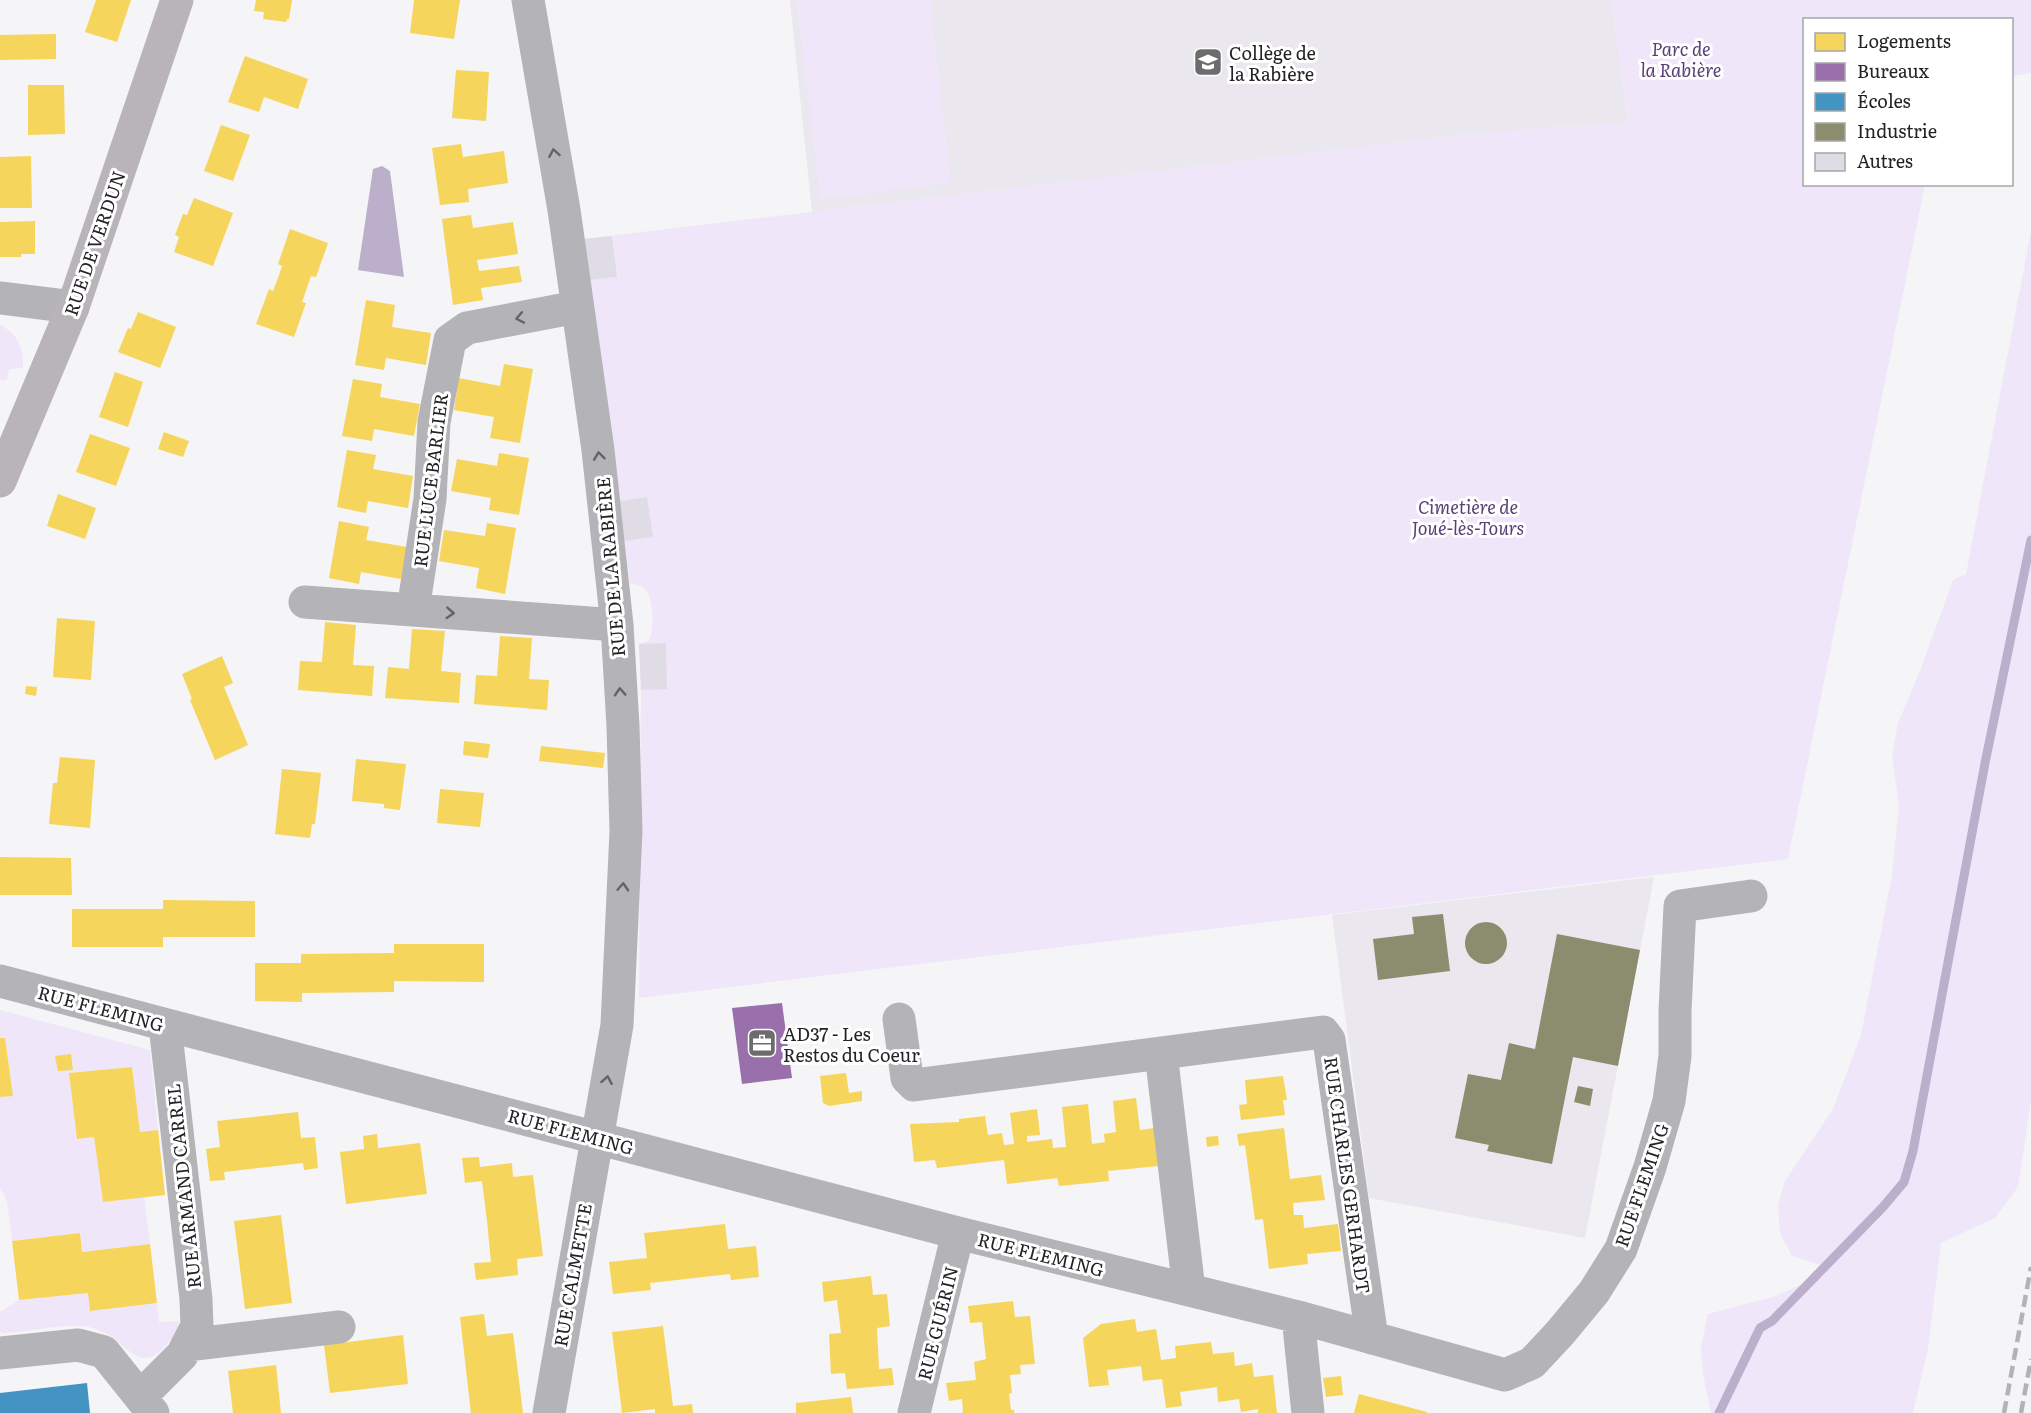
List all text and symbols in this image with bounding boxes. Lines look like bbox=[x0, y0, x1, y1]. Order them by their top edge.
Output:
legend bbox=[1803, 18, 2013, 186]
text: Logements bbox=[1857, 27, 1951, 54]
park label: Parc de la Rabière bbox=[1641, 35, 1721, 83]
place label: Collège de la Rabière bbox=[1229, 39, 1316, 87]
school or university icon: Collège de la Rabière bbox=[1192, 46, 1224, 78]
text: Bureaux bbox=[1857, 57, 1930, 84]
text: Écoles bbox=[1857, 87, 1911, 114]
text: Industrie bbox=[1857, 117, 1937, 144]
text: Autres bbox=[1857, 147, 1913, 174]
one-way arrow bbox=[549, 148, 561, 157]
street label: RUE DE VERDUN bbox=[57, 167, 131, 319]
one-way arrow bbox=[515, 311, 525, 324]
street label: RUE LUCE BARLIER bbox=[406, 391, 454, 569]
one-way arrow bbox=[593, 451, 605, 460]
street label: RUE DE LA RABIÈRE bbox=[589, 476, 631, 658]
park label: Cimetière de Joué-lès-Tours bbox=[1412, 493, 1524, 541]
one-way arrow bbox=[445, 606, 454, 619]
one-way arrow bbox=[614, 687, 627, 696]
one-way arrow bbox=[616, 882, 629, 891]
street label: RUE FLEMING bbox=[35, 978, 167, 1038]
place label: AD37 - Les Restos du Coeur bbox=[783, 1020, 920, 1068]
office icon: AD37 - Les Restos du Coeur bbox=[746, 1027, 778, 1059]
street label: RUE CHARLES GERHARDT bbox=[1318, 1055, 1378, 1295]
one-way arrow bbox=[600, 1076, 613, 1086]
street label: RUE ARMAND CARREL bbox=[159, 1082, 207, 1290]
street label: RUE FLEMING bbox=[505, 1101, 637, 1161]
street label: RUE FLEMING bbox=[1607, 1119, 1675, 1251]
street label: RUE CALMETTE bbox=[546, 1201, 598, 1349]
street label: RUE FLEMING bbox=[975, 1225, 1107, 1283]
street label: RUE GUÉRIN bbox=[910, 1263, 964, 1383]

